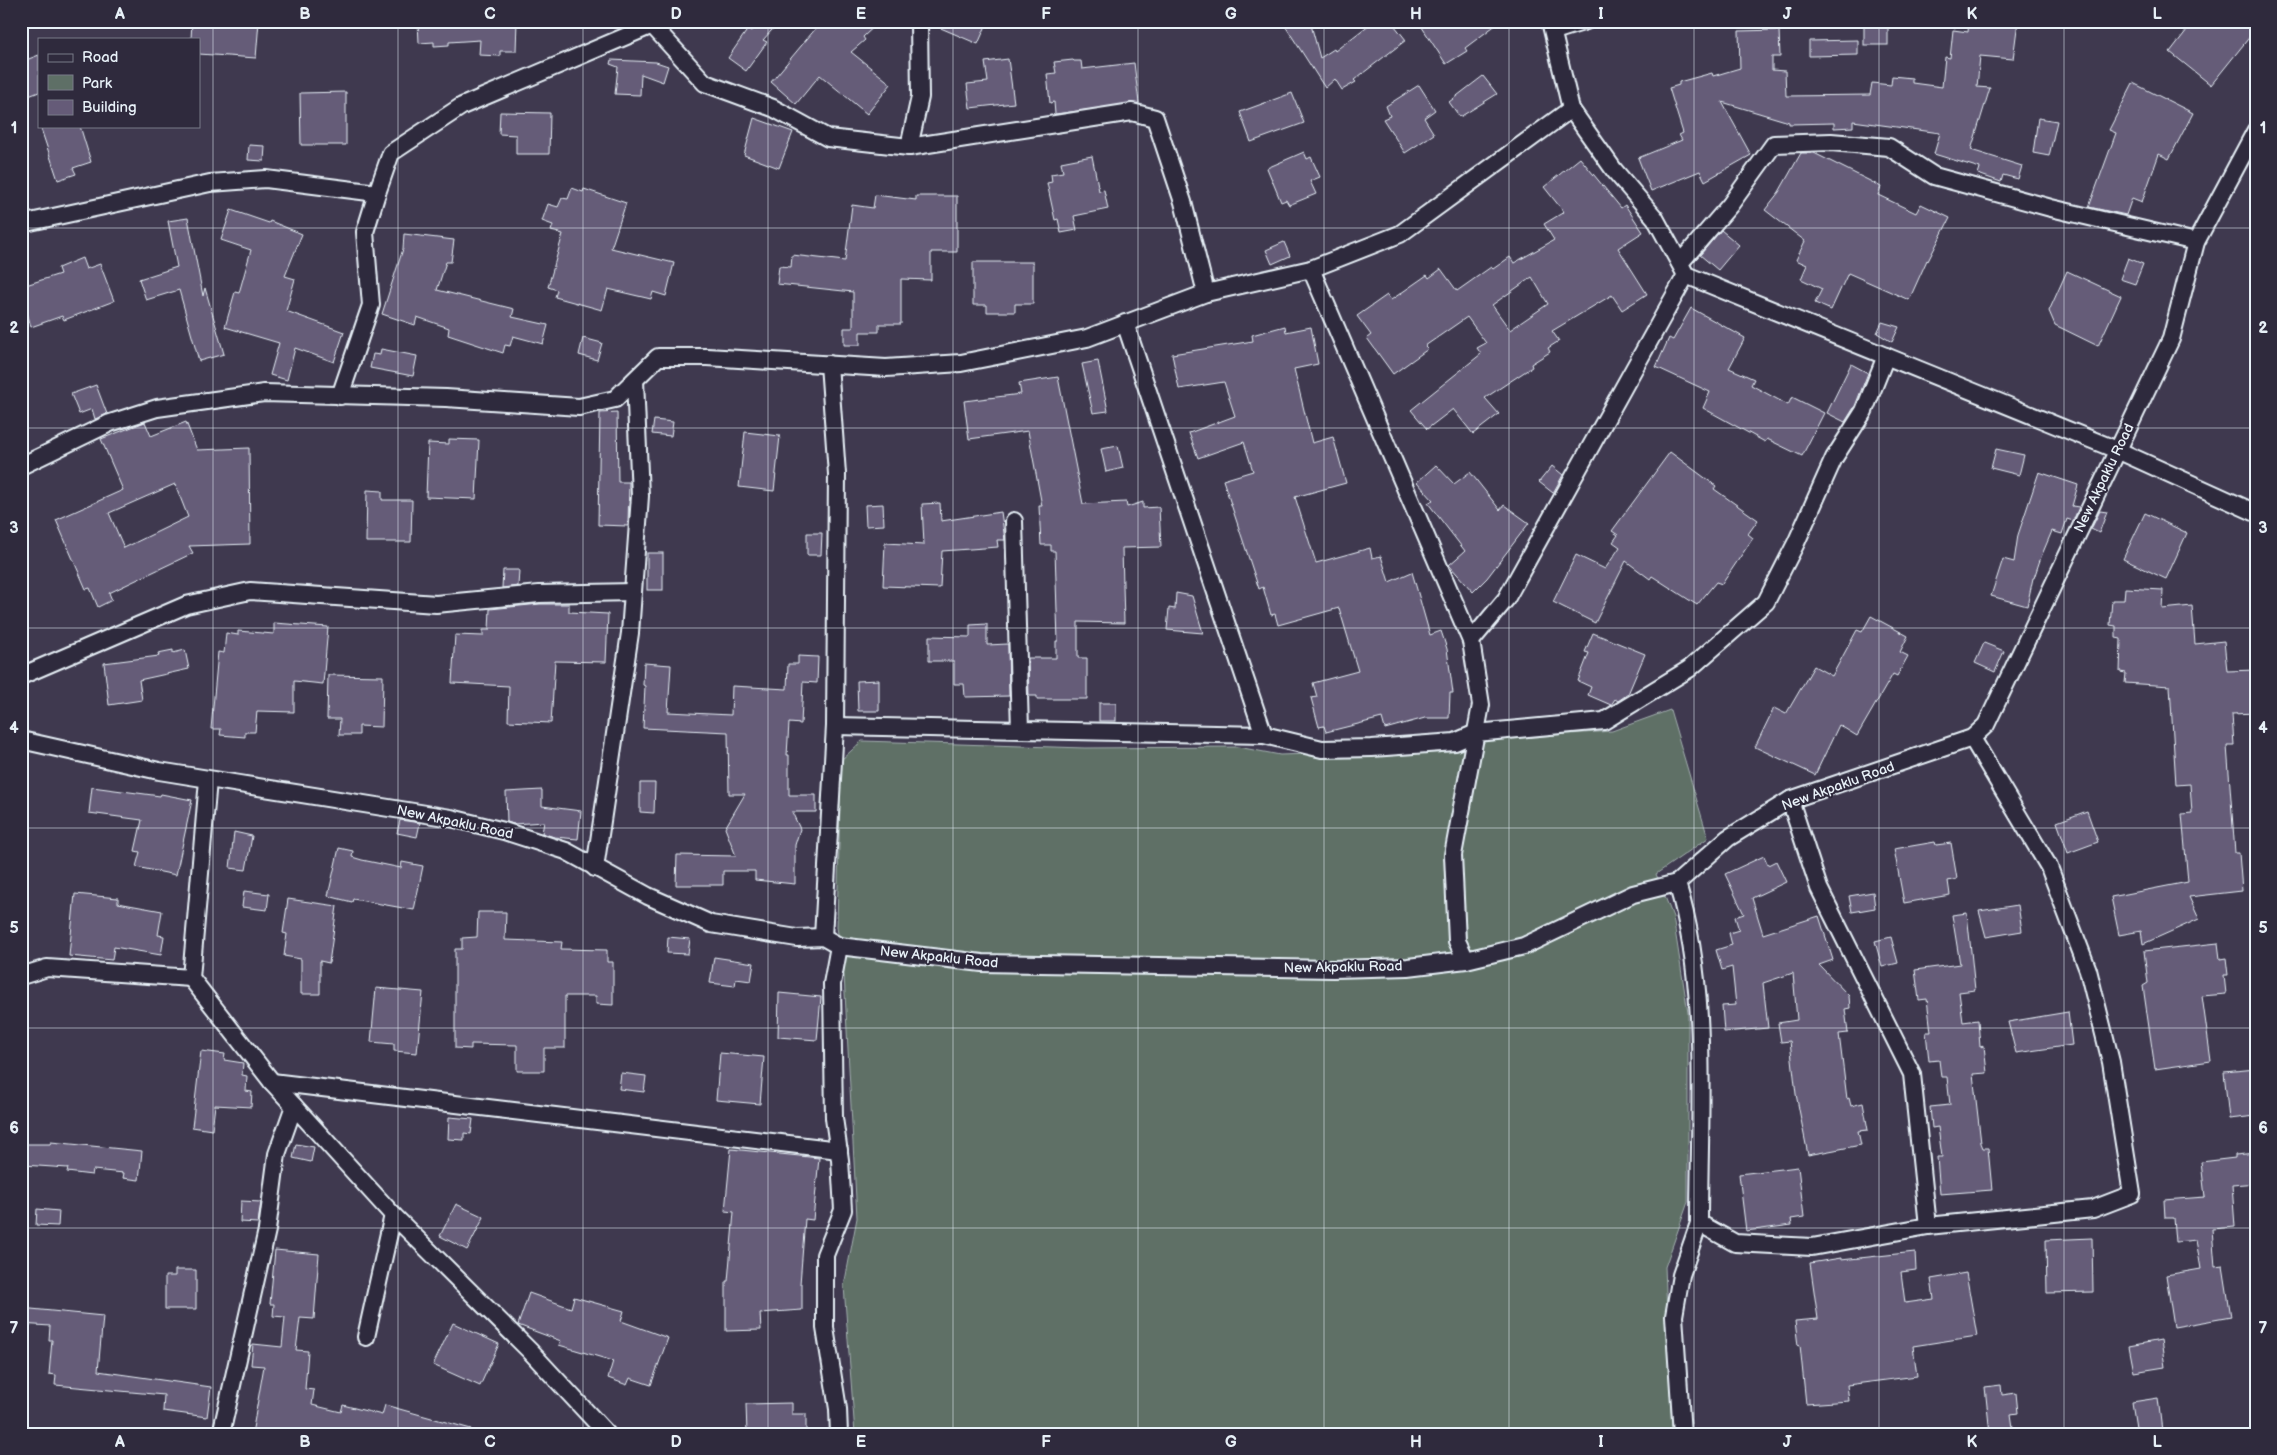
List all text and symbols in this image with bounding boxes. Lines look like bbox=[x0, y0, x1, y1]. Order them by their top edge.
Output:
text: A bbox=[114, 5, 125, 24]
text: B bbox=[299, 5, 311, 24]
text: C bbox=[484, 5, 496, 24]
text: D bbox=[670, 5, 682, 24]
text: E bbox=[856, 5, 866, 24]
text: F bbox=[1041, 5, 1051, 24]
text: G bbox=[1225, 5, 1237, 24]
text: H bbox=[1410, 5, 1422, 24]
text: I bbox=[1598, 5, 1604, 24]
text: J bbox=[1783, 5, 1792, 24]
text: K bbox=[1967, 5, 1978, 24]
text: L bbox=[2152, 5, 2162, 24]
legend bbox=[38, 38, 200, 128]
text: Road bbox=[82, 48, 118, 67]
text: Park bbox=[82, 74, 113, 93]
text: Building bbox=[82, 98, 137, 117]
text: 1 bbox=[11, 119, 17, 138]
text: 1 bbox=[2260, 119, 2266, 138]
text: 2 bbox=[9, 319, 19, 338]
text: 2 bbox=[2258, 319, 2268, 338]
street label: New Akpaklu Road bbox=[2070, 421, 2138, 535]
text: 3 bbox=[9, 519, 19, 538]
text: 3 bbox=[2258, 519, 2268, 538]
text: 4 bbox=[9, 719, 19, 738]
text: 4 bbox=[2258, 719, 2268, 738]
street label: New Akpaklu Road bbox=[1779, 758, 1897, 814]
street label: New Akpaklu Road bbox=[395, 801, 515, 843]
text: 5 bbox=[9, 919, 19, 938]
text: 5 bbox=[2258, 919, 2268, 938]
street label: New Akpaklu Road bbox=[879, 942, 999, 972]
street label: New Akpaklu Road bbox=[1283, 957, 1403, 977]
text: 6 bbox=[9, 1119, 19, 1138]
text: 6 bbox=[2258, 1119, 2268, 1138]
text: 7 bbox=[10, 1319, 19, 1338]
text: 7 bbox=[2259, 1319, 2268, 1338]
text: A bbox=[114, 1433, 125, 1452]
text: B bbox=[299, 1433, 311, 1452]
text: C bbox=[484, 1433, 496, 1452]
text: D bbox=[670, 1433, 682, 1452]
text: E bbox=[856, 1433, 866, 1452]
text: F bbox=[1041, 1433, 1051, 1452]
text: G bbox=[1225, 1433, 1237, 1452]
text: H bbox=[1410, 1433, 1422, 1452]
text: I bbox=[1598, 1433, 1604, 1452]
text: J bbox=[1783, 1433, 1792, 1452]
text: K bbox=[1967, 1433, 1978, 1452]
text: L bbox=[2152, 1433, 2162, 1452]

